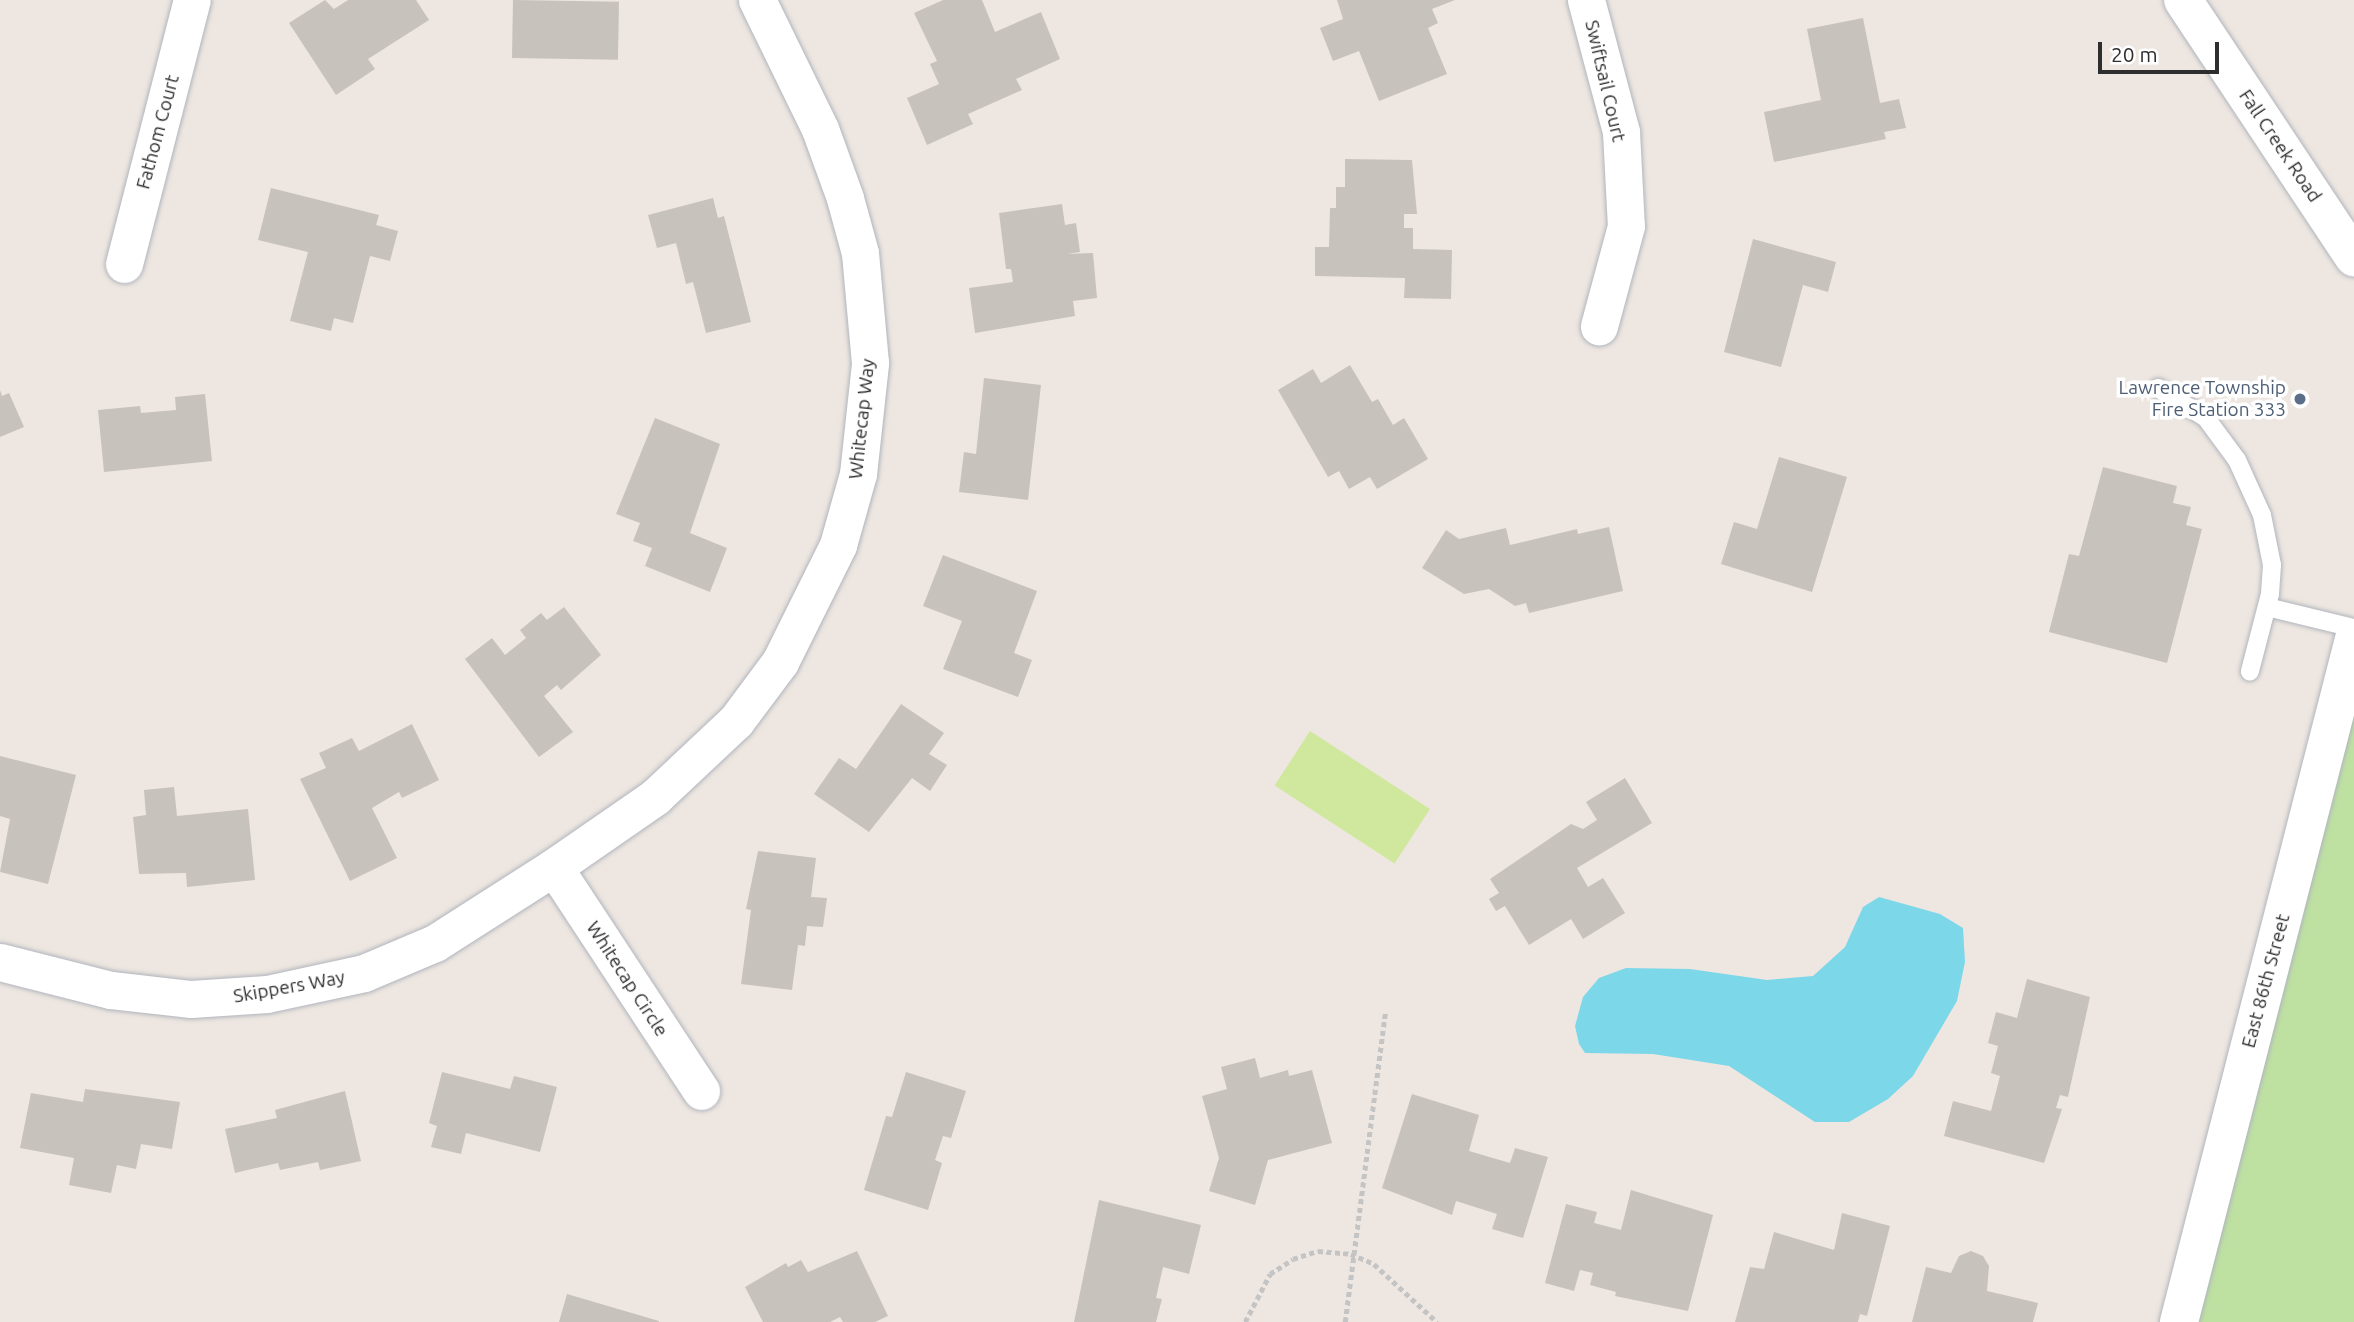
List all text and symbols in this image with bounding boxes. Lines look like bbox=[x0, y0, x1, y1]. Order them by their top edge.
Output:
street label: Swiftsail Court bbox=[1580, 18, 1630, 144]
scale bar bbox=[2102, 28, 2223, 72]
text: 20 m bbox=[2111, 42, 2158, 66]
street label: Fathom Court bbox=[132, 72, 184, 192]
street label: Fall Creek Road bbox=[2234, 85, 2326, 207]
street label: Whitecap Way bbox=[844, 358, 880, 480]
place label: Lawrence Township Fire Station 333 bbox=[2119, 377, 2286, 421]
marker: Lawrence Township Fire Station 333 bbox=[2292, 391, 2308, 407]
street label: East 86th Street bbox=[2237, 912, 2295, 1050]
street label: Whitecap Circle bbox=[581, 917, 673, 1041]
street label: Skippers Way bbox=[231, 966, 347, 1008]

